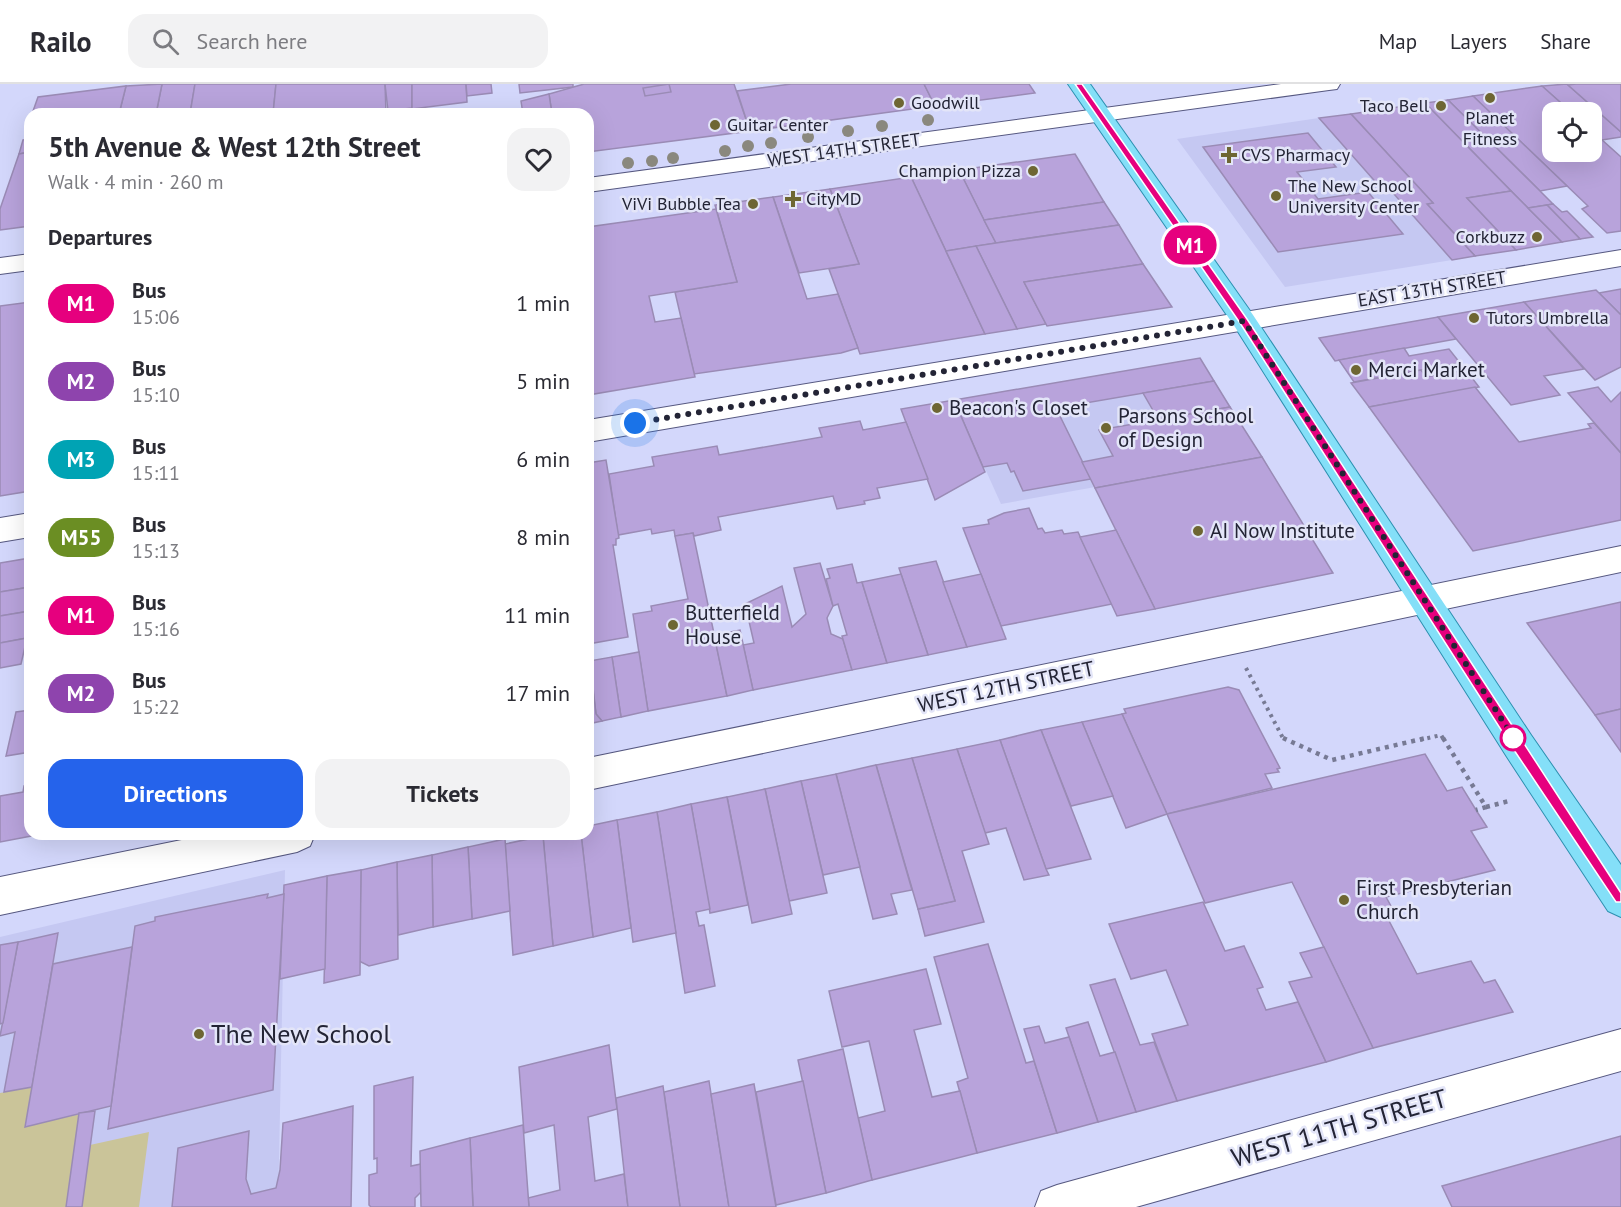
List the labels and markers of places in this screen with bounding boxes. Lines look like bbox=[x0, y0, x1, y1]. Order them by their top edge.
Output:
place label: Goodwill bbox=[911, 91, 980, 114]
marker: Planet Fitness bbox=[1483, 91, 1497, 105]
place label: Taco Bell bbox=[1360, 94, 1430, 117]
marker: Goodwill bbox=[892, 96, 906, 110]
marker: Taco Bell bbox=[1434, 99, 1448, 113]
place label: Planet Fitness bbox=[1463, 106, 1517, 150]
place label: Guitar Center bbox=[727, 113, 828, 136]
marker: Guitar Center bbox=[708, 118, 722, 132]
place label: CVS Pharmacy bbox=[1241, 143, 1351, 166]
marker: CVS Pharmacy bbox=[1222, 148, 1236, 162]
place label: Champion Pizza bbox=[899, 159, 1021, 182]
marker: Champion Pizza bbox=[1026, 164, 1040, 178]
place label: The New School University Center bbox=[1288, 174, 1419, 218]
place label: CityMD bbox=[806, 187, 862, 210]
marker: The New School University Center bbox=[1269, 189, 1283, 203]
marker: CityMD bbox=[784, 190, 802, 208]
place label: ViVi Bubble Tea bbox=[621, 192, 741, 215]
marker: ViVi Bubble Tea bbox=[746, 197, 760, 211]
place label: Corkbuzz bbox=[1455, 225, 1525, 248]
marker: Corkbuzz bbox=[1530, 230, 1544, 244]
place label: Tutors Umbrella bbox=[1486, 306, 1609, 329]
marker: Tutors Umbrella bbox=[1467, 311, 1481, 325]
place label: Merci Market bbox=[1368, 356, 1485, 383]
marker: Merci Market bbox=[1349, 363, 1363, 377]
place label: Beacon's Closet bbox=[949, 394, 1088, 421]
marker: Beacon's Closet bbox=[930, 401, 944, 415]
place label: Parsons School of Design bbox=[1118, 402, 1253, 453]
marker: Parsons School of Design bbox=[1099, 421, 1113, 435]
place label: AI Now Institute bbox=[1210, 517, 1355, 544]
marker: AI Now Institute bbox=[1191, 524, 1205, 538]
place label: Butterfield House bbox=[685, 599, 780, 650]
marker: Butterfield House bbox=[666, 618, 680, 632]
unlabelled marker bbox=[1500, 725, 1526, 751]
place label: First Presbyterian Church bbox=[1356, 874, 1512, 925]
marker: First Presbyterian Church bbox=[1337, 893, 1351, 907]
place label: The New School bbox=[211, 1017, 391, 1050]
marker: The New School bbox=[192, 1027, 206, 1041]

